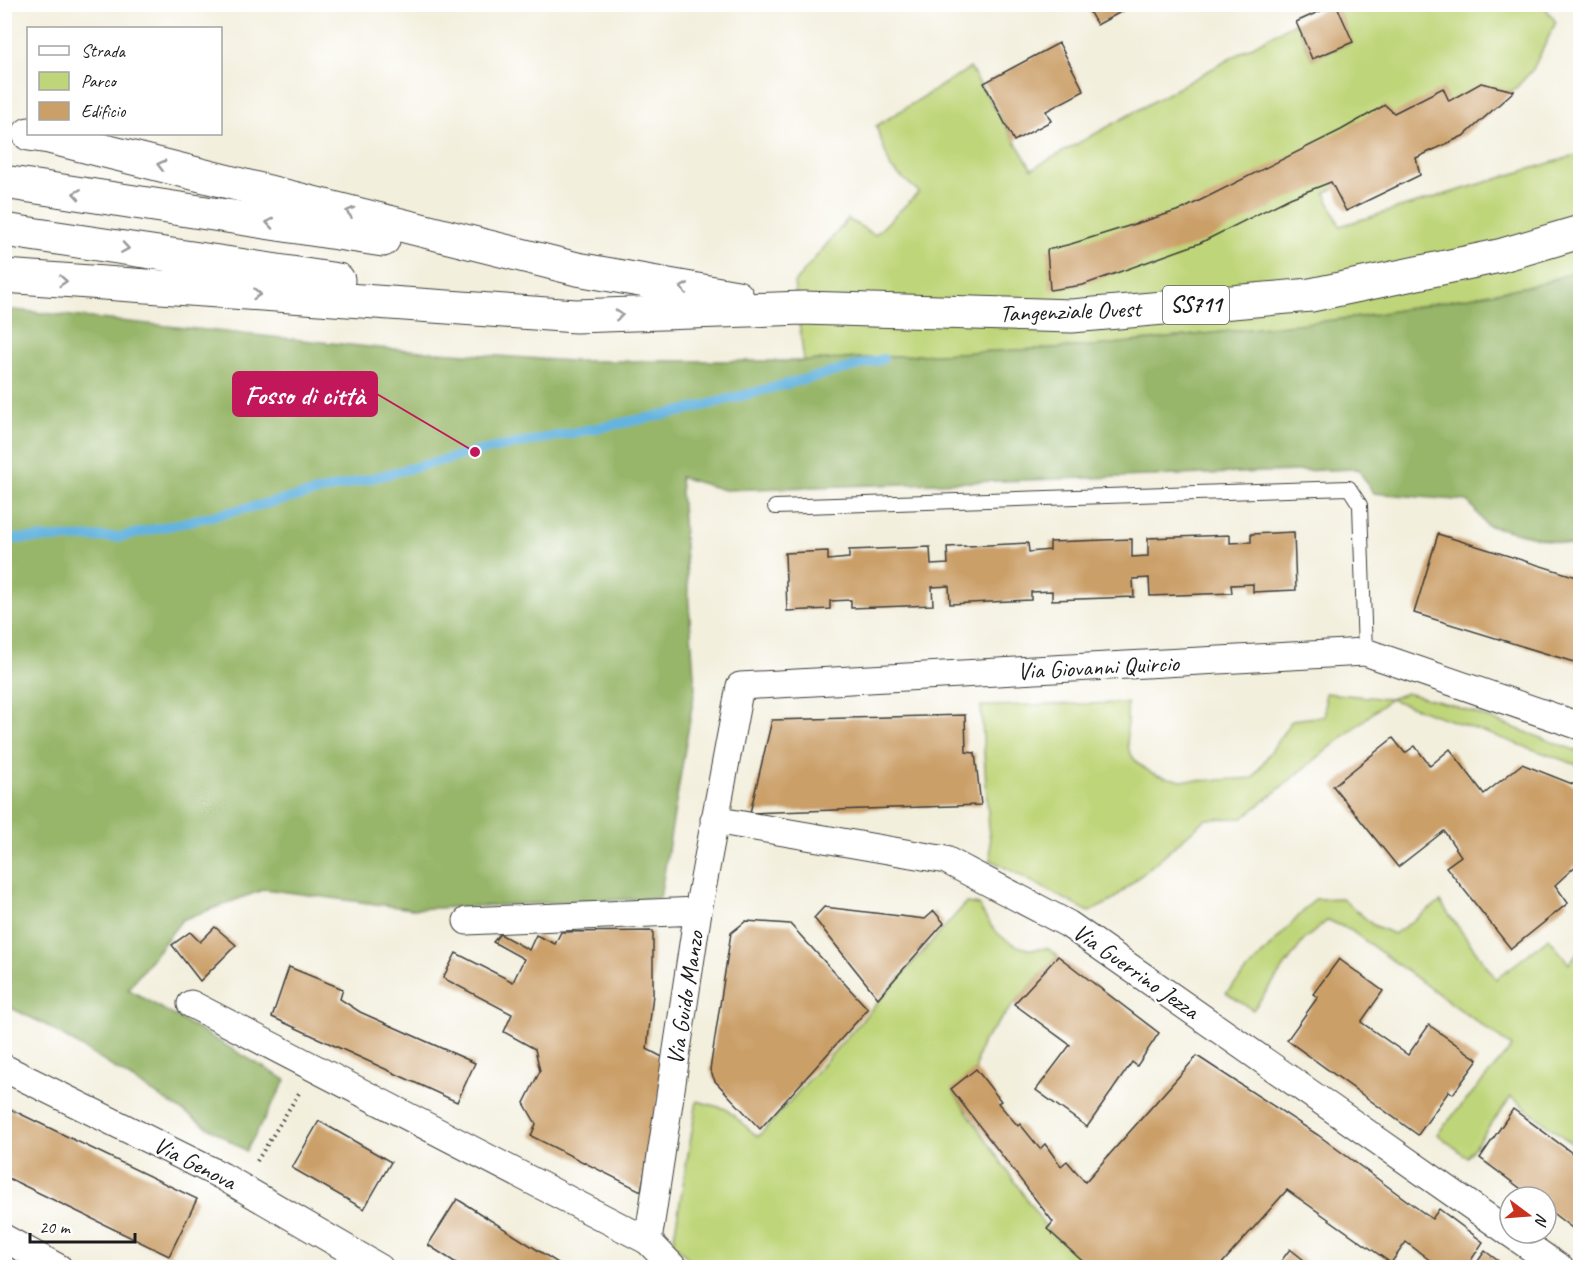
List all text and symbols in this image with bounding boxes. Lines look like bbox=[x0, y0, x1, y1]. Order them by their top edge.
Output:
legend bbox=[27, 27, 222, 135]
text: Strada bbox=[81, 40, 126, 62]
text: Parco bbox=[81, 70, 117, 92]
text: Edificio bbox=[81, 100, 127, 122]
one-way arrow bbox=[156, 160, 166, 173]
one-way arrow bbox=[73, 188, 82, 200]
one-way arrow bbox=[345, 207, 355, 220]
one-way arrow bbox=[266, 217, 275, 229]
one-way arrow bbox=[120, 242, 129, 254]
one-way arrow bbox=[58, 274, 67, 287]
one-way arrow bbox=[679, 282, 689, 295]
road number: SS711 bbox=[1163, 286, 1229, 324]
one-way arrow bbox=[253, 288, 262, 301]
street label: Tangenziale Ovest bbox=[999, 293, 1143, 328]
one-way arrow bbox=[615, 308, 624, 321]
callout: Fosso di città bbox=[233, 372, 377, 416]
text: Fosso di città bbox=[245, 379, 368, 412]
street label: Via Giovanni Quircio bbox=[1017, 648, 1181, 686]
street label: Via Guerrino Jezza bbox=[1067, 917, 1206, 1026]
street label: Via Guido Manzo bbox=[660, 928, 711, 1067]
street label: Via Genova bbox=[149, 1130, 242, 1197]
north arrow bbox=[1498, 1185, 1558, 1245]
scale bar bbox=[30, 1206, 135, 1244]
text: N bbox=[1530, 1211, 1552, 1229]
text: 20 m bbox=[39, 1216, 72, 1238]

